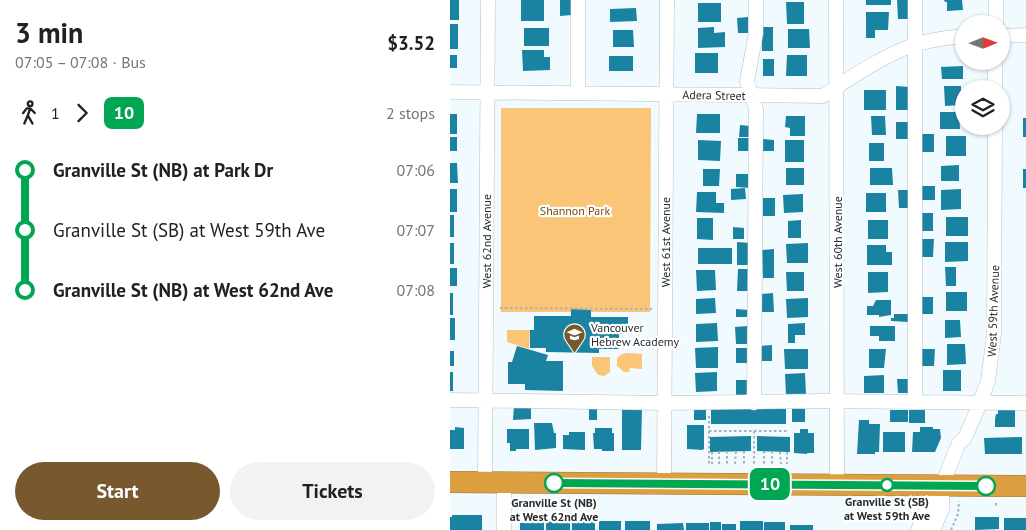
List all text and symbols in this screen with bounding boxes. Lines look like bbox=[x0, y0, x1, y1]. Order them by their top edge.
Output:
text: 3 min bbox=[15, 14, 83, 51]
north arrow bbox=[955, 15, 1010, 70]
map controls bbox=[955, 15, 1010, 135]
text: $3.52 bbox=[387, 31, 435, 55]
text: 07:05 – 07:08 · Bus bbox=[15, 52, 146, 72]
button: layers bbox=[955, 80, 1010, 135]
street label: Adera Street bbox=[682, 87, 746, 103]
icon: walk bbox=[15, 99, 43, 127]
icon: forward bbox=[68, 99, 96, 127]
text: 10 bbox=[114, 101, 134, 124]
text: 1 bbox=[51, 103, 60, 123]
text: 2 stops bbox=[386, 103, 435, 123]
text: Granville St (NB) at Park Dr bbox=[53, 158, 273, 182]
text: 07:06 bbox=[397, 160, 435, 180]
street label: West 62nd Avenue bbox=[479, 194, 494, 288]
street label: West 60th Avenue bbox=[830, 196, 845, 288]
street label: West 61st Avenue bbox=[658, 197, 673, 287]
park label: Shannon Park bbox=[540, 203, 610, 218]
text: Granville St (SB) at West 59th Ave bbox=[53, 218, 325, 242]
text: 07:07 bbox=[397, 220, 435, 240]
street label: West 59th Avenue bbox=[984, 265, 1002, 357]
text: Granville St (NB) at West 62nd Ave bbox=[53, 278, 333, 302]
text: 07:08 bbox=[397, 280, 435, 300]
place label: Vancouver Hebrew Academy bbox=[590, 320, 680, 349]
school or university icon: Vancouver Hebrew Academy bbox=[563, 322, 587, 353]
button: Start bbox=[15, 462, 220, 520]
button: Tickets bbox=[230, 462, 435, 520]
line badge: 10 bbox=[748, 468, 792, 500]
text: 10 bbox=[760, 472, 780, 495]
marker: Granville St (NB) at West 62nd Ave bbox=[544, 473, 564, 493]
unlabelled marker bbox=[976, 476, 996, 496]
marker: Granville St (SB) at West 59th Ave bbox=[880, 478, 894, 492]
place label: Granville St (SB) at West 59th Ave bbox=[844, 494, 930, 523]
place label: Granville St (NB) at West 62nd Ave bbox=[510, 495, 598, 524]

